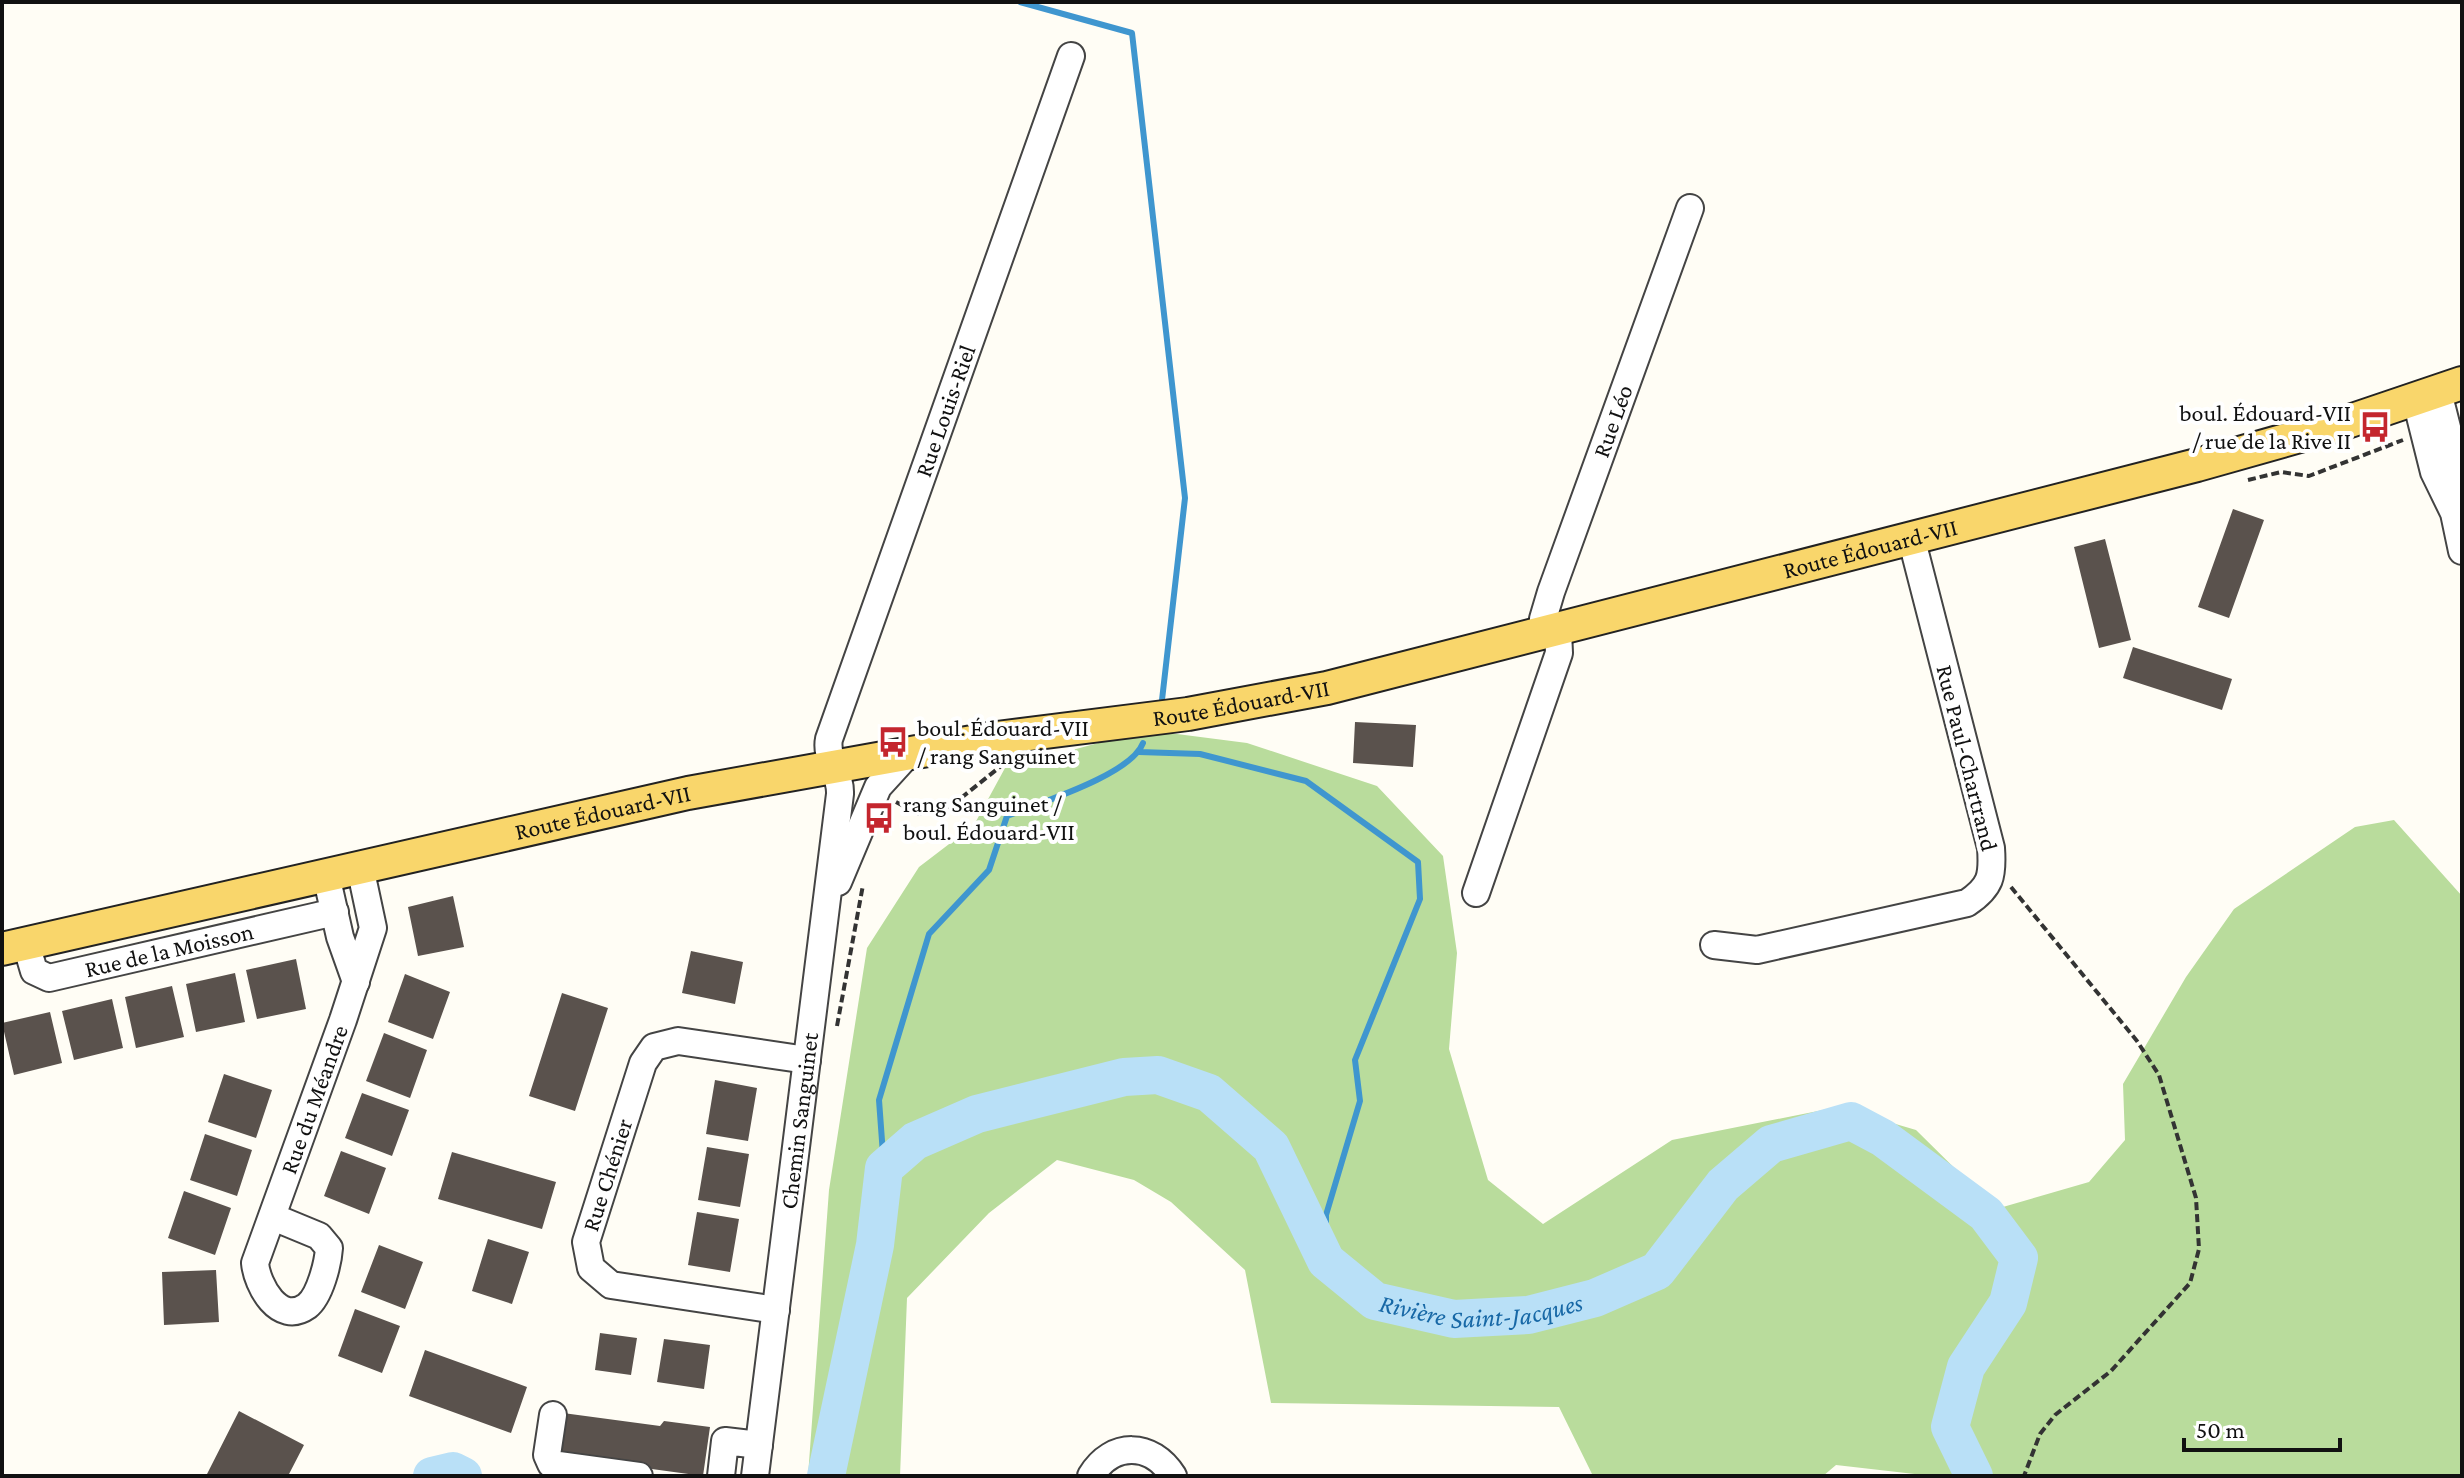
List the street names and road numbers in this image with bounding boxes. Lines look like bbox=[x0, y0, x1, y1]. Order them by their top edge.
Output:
street label: Rue Louis-Riel bbox=[909, 341, 981, 480]
street label: Rue Léo bbox=[1587, 381, 1638, 461]
street label: Route Édouard-VII bbox=[1780, 513, 1960, 584]
street label: Rue Paul-Chartrand bbox=[1931, 662, 2004, 854]
street label: Route Édouard-VII bbox=[1151, 674, 1332, 731]
street label: Route Édouard-VII bbox=[512, 779, 693, 845]
street label: Rue de la Moisson bbox=[82, 917, 256, 982]
street label: Rue du Méandre bbox=[274, 1021, 353, 1177]
street label: Chemin Sanguinet bbox=[774, 1030, 823, 1211]
street label: Rue Chénier bbox=[576, 1115, 638, 1234]

